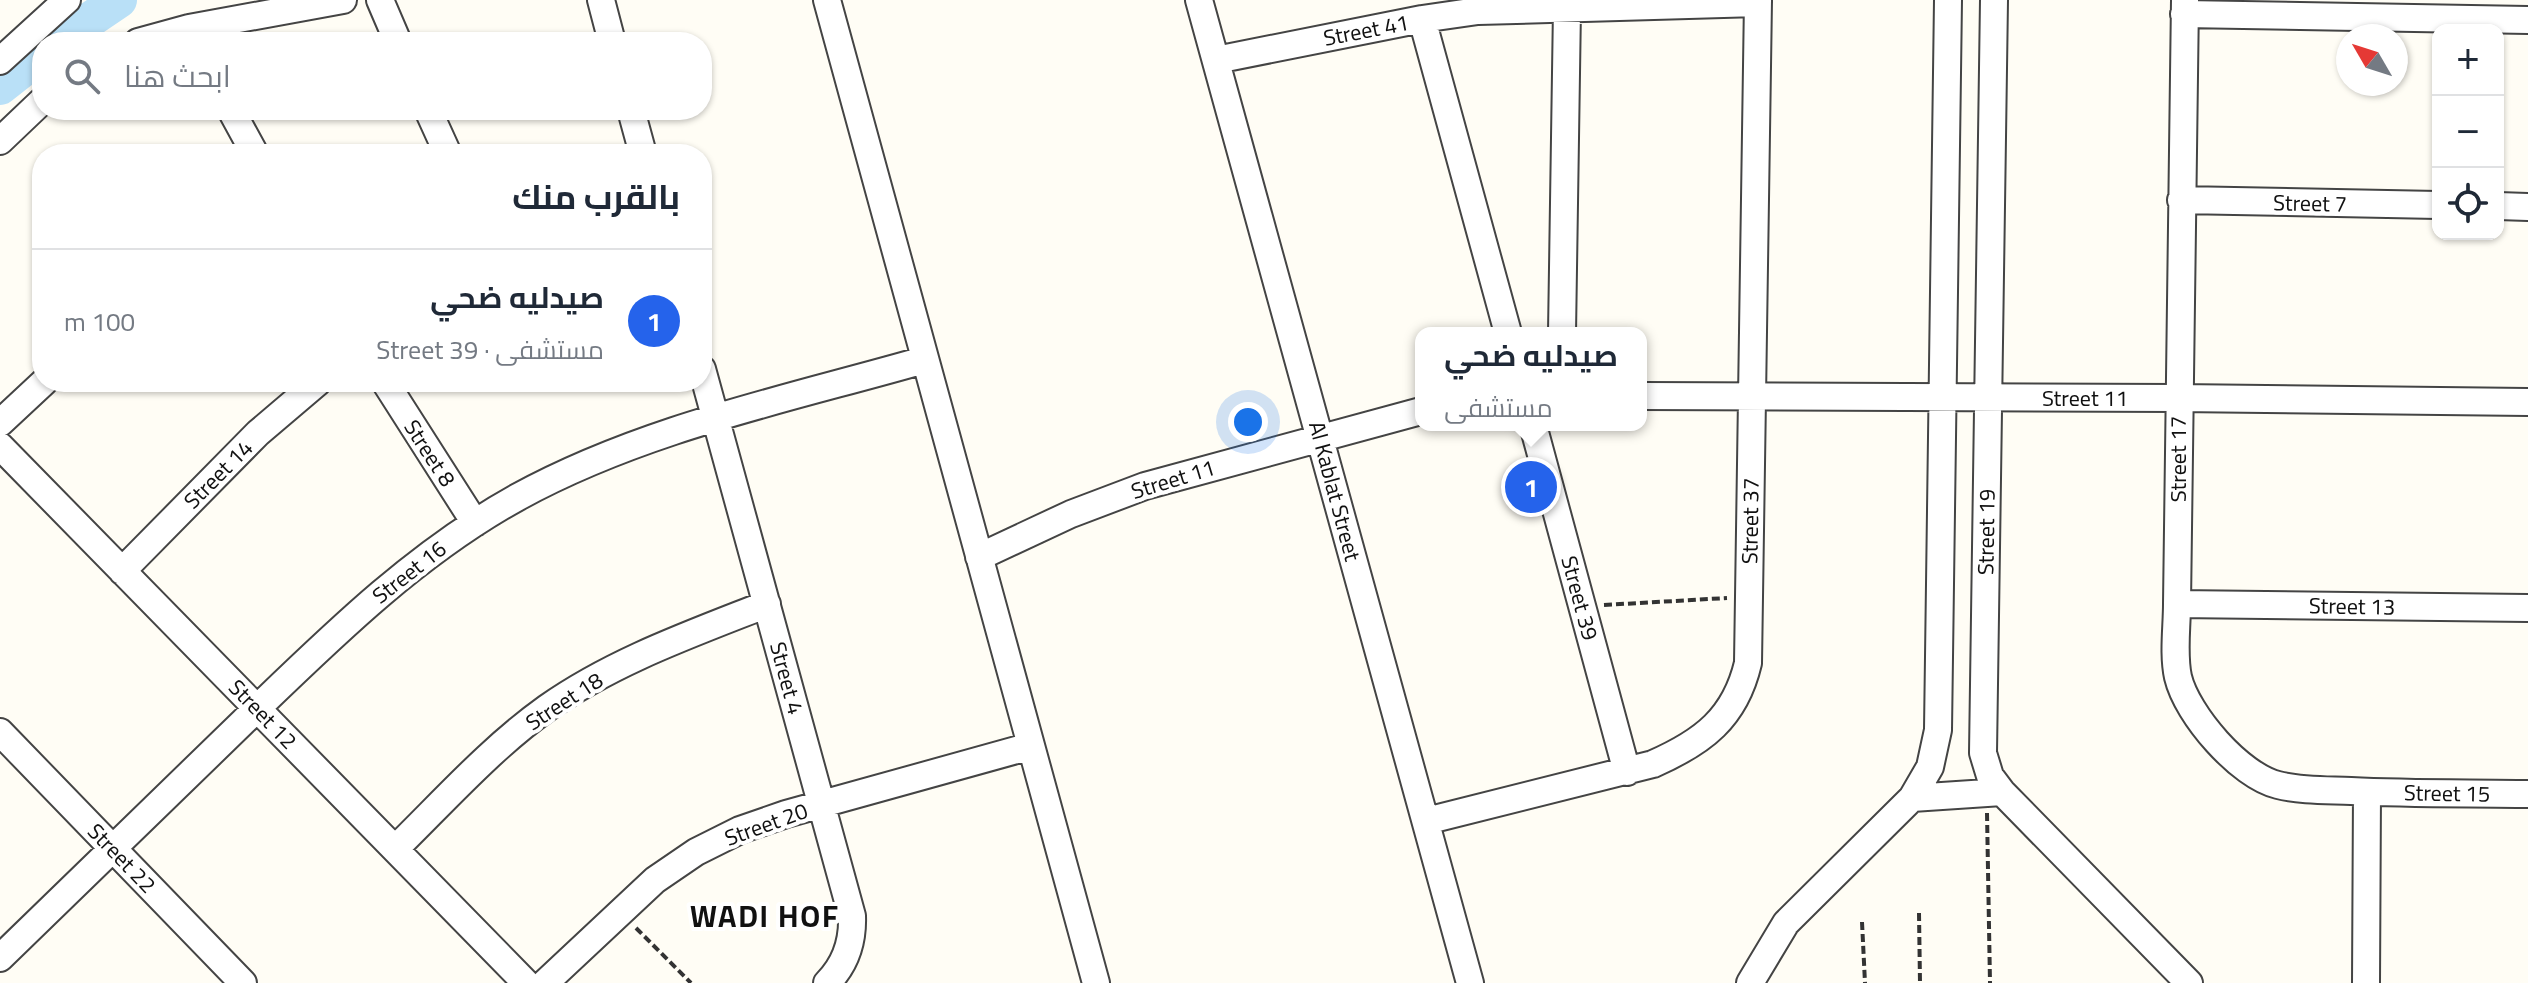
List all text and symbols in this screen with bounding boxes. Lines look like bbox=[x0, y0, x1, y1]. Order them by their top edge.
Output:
street label: Street 41 bbox=[1320, 1, 1412, 59]
north arrow bbox=[2336, 24, 2408, 96]
map controls bbox=[2432, 24, 2504, 240]
button: + bbox=[2432, 24, 2504, 96]
search box bbox=[32, 32, 712, 120]
text: ابحث هنا bbox=[124, 48, 231, 104]
icon: search bbox=[60, 54, 104, 98]
button: − bbox=[2432, 96, 2504, 168]
text: بالقرب منك bbox=[512, 165, 680, 228]
button: locate bbox=[2432, 168, 2504, 240]
street label: Street 7 bbox=[2273, 181, 2347, 225]
text: صيدليه ضحي bbox=[430, 269, 604, 325]
text: 100 m bbox=[64, 297, 135, 346]
text: 1 bbox=[647, 297, 661, 346]
text: مستشفى · Street 39 bbox=[376, 325, 604, 374]
popup bbox=[1415, 327, 1647, 431]
text: صيدليه ضحي bbox=[1444, 327, 1618, 383]
street label: Street 11 bbox=[2042, 377, 2128, 419]
text: مستشفى bbox=[1444, 383, 1553, 432]
your location bbox=[1228, 402, 1268, 442]
street label: Street 8 bbox=[392, 411, 468, 495]
street label: Al Kablat Street bbox=[1296, 416, 1374, 566]
street label: Street 17 bbox=[2157, 416, 2199, 502]
street label: Street 14 bbox=[173, 429, 263, 519]
street label: Street 11 bbox=[1126, 446, 1220, 512]
pin: 1 bbox=[1505, 457, 1557, 517]
street label: Street 37 bbox=[1728, 478, 1772, 564]
street label: Street 19 bbox=[1964, 489, 2008, 575]
street label: Street 16 bbox=[362, 529, 456, 615]
street label: Street 39 bbox=[1549, 551, 1611, 645]
street label: Street 13 bbox=[2309, 584, 2395, 628]
street label: Street 4 bbox=[757, 637, 817, 719]
street label: Street 18 bbox=[516, 660, 612, 742]
street label: Street 12 bbox=[218, 668, 308, 760]
street label: Street 15 bbox=[2404, 771, 2490, 815]
street label: Street 20 bbox=[718, 790, 814, 858]
street label: Street 22 bbox=[77, 812, 167, 904]
district label: WADI HOF bbox=[690, 888, 840, 944]

